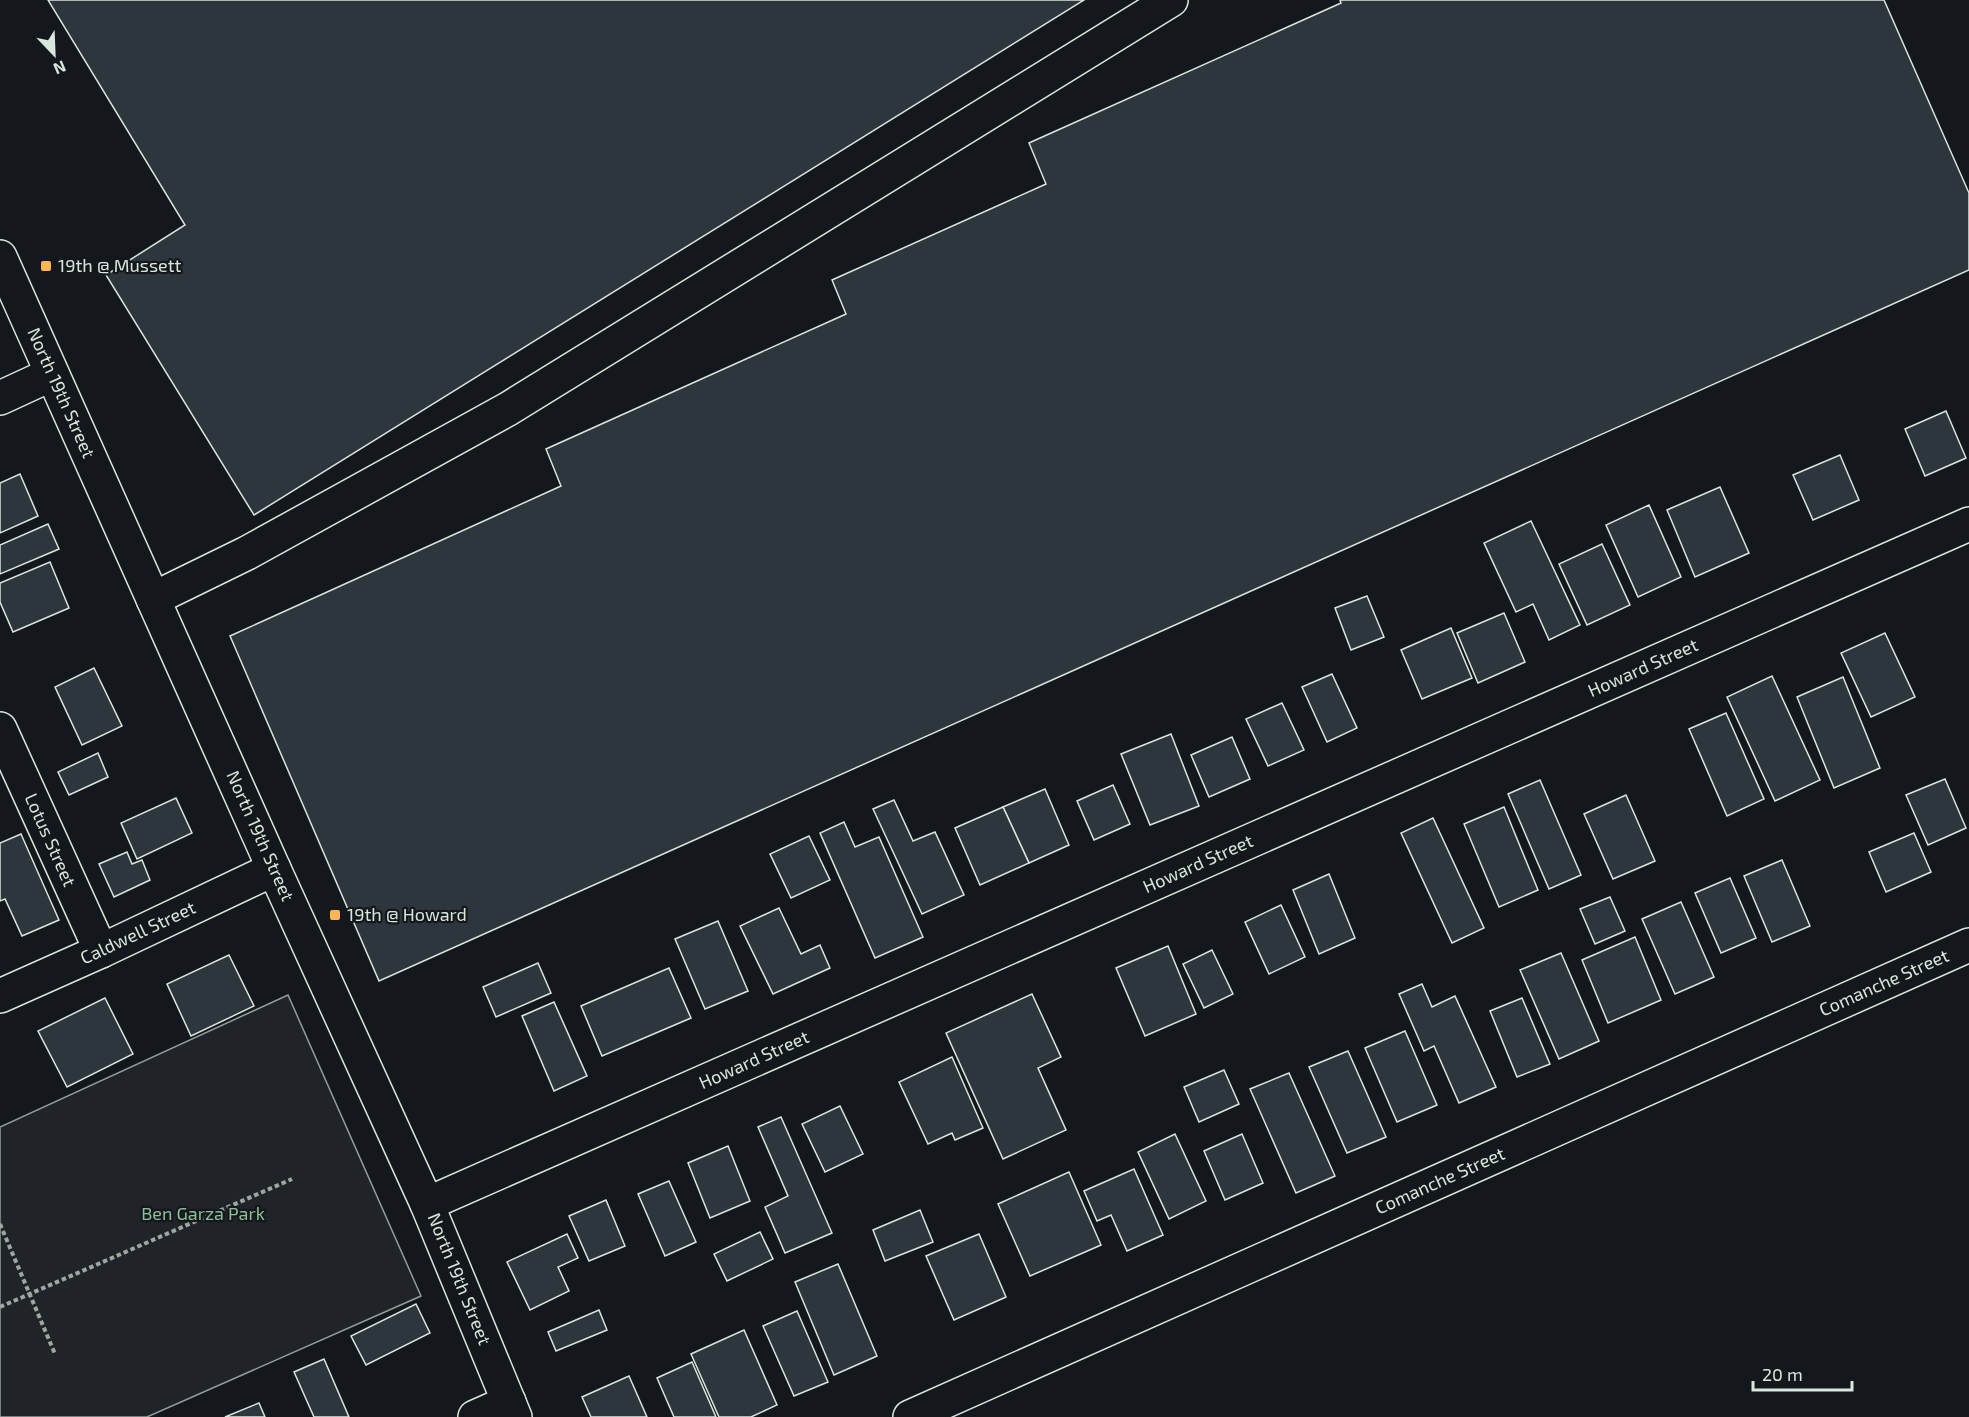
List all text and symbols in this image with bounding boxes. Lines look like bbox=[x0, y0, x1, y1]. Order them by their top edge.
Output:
north arrow bbox=[24, 24, 84, 84]
text: N bbox=[51, 57, 69, 79]
place label: 19th @ Mussett bbox=[58, 254, 182, 276]
marker: 19th @ Mussett bbox=[39, 259, 53, 273]
street label: North 19th Street bbox=[23, 324, 101, 461]
street label: Howard Street bbox=[1584, 633, 1701, 701]
street label: North 19th Street bbox=[222, 767, 300, 904]
street label: Lotus Street bbox=[21, 790, 81, 890]
street label: Howard Street bbox=[1139, 829, 1256, 897]
street label: Caldwell Street bbox=[76, 896, 199, 968]
place label: 19th @ Howard bbox=[347, 903, 467, 925]
marker: 19th @ Howard bbox=[328, 908, 342, 922]
street label: Comanche Street bbox=[1815, 944, 1952, 1021]
street label: Howard Street bbox=[695, 1025, 812, 1093]
street label: Comanche Street bbox=[1371, 1142, 1508, 1219]
park label: Ben Garza Park bbox=[141, 1202, 265, 1224]
street label: North 19th Street bbox=[423, 1209, 496, 1348]
scale bar bbox=[1753, 1354, 1852, 1392]
text: 20 m bbox=[1762, 1363, 1803, 1385]

